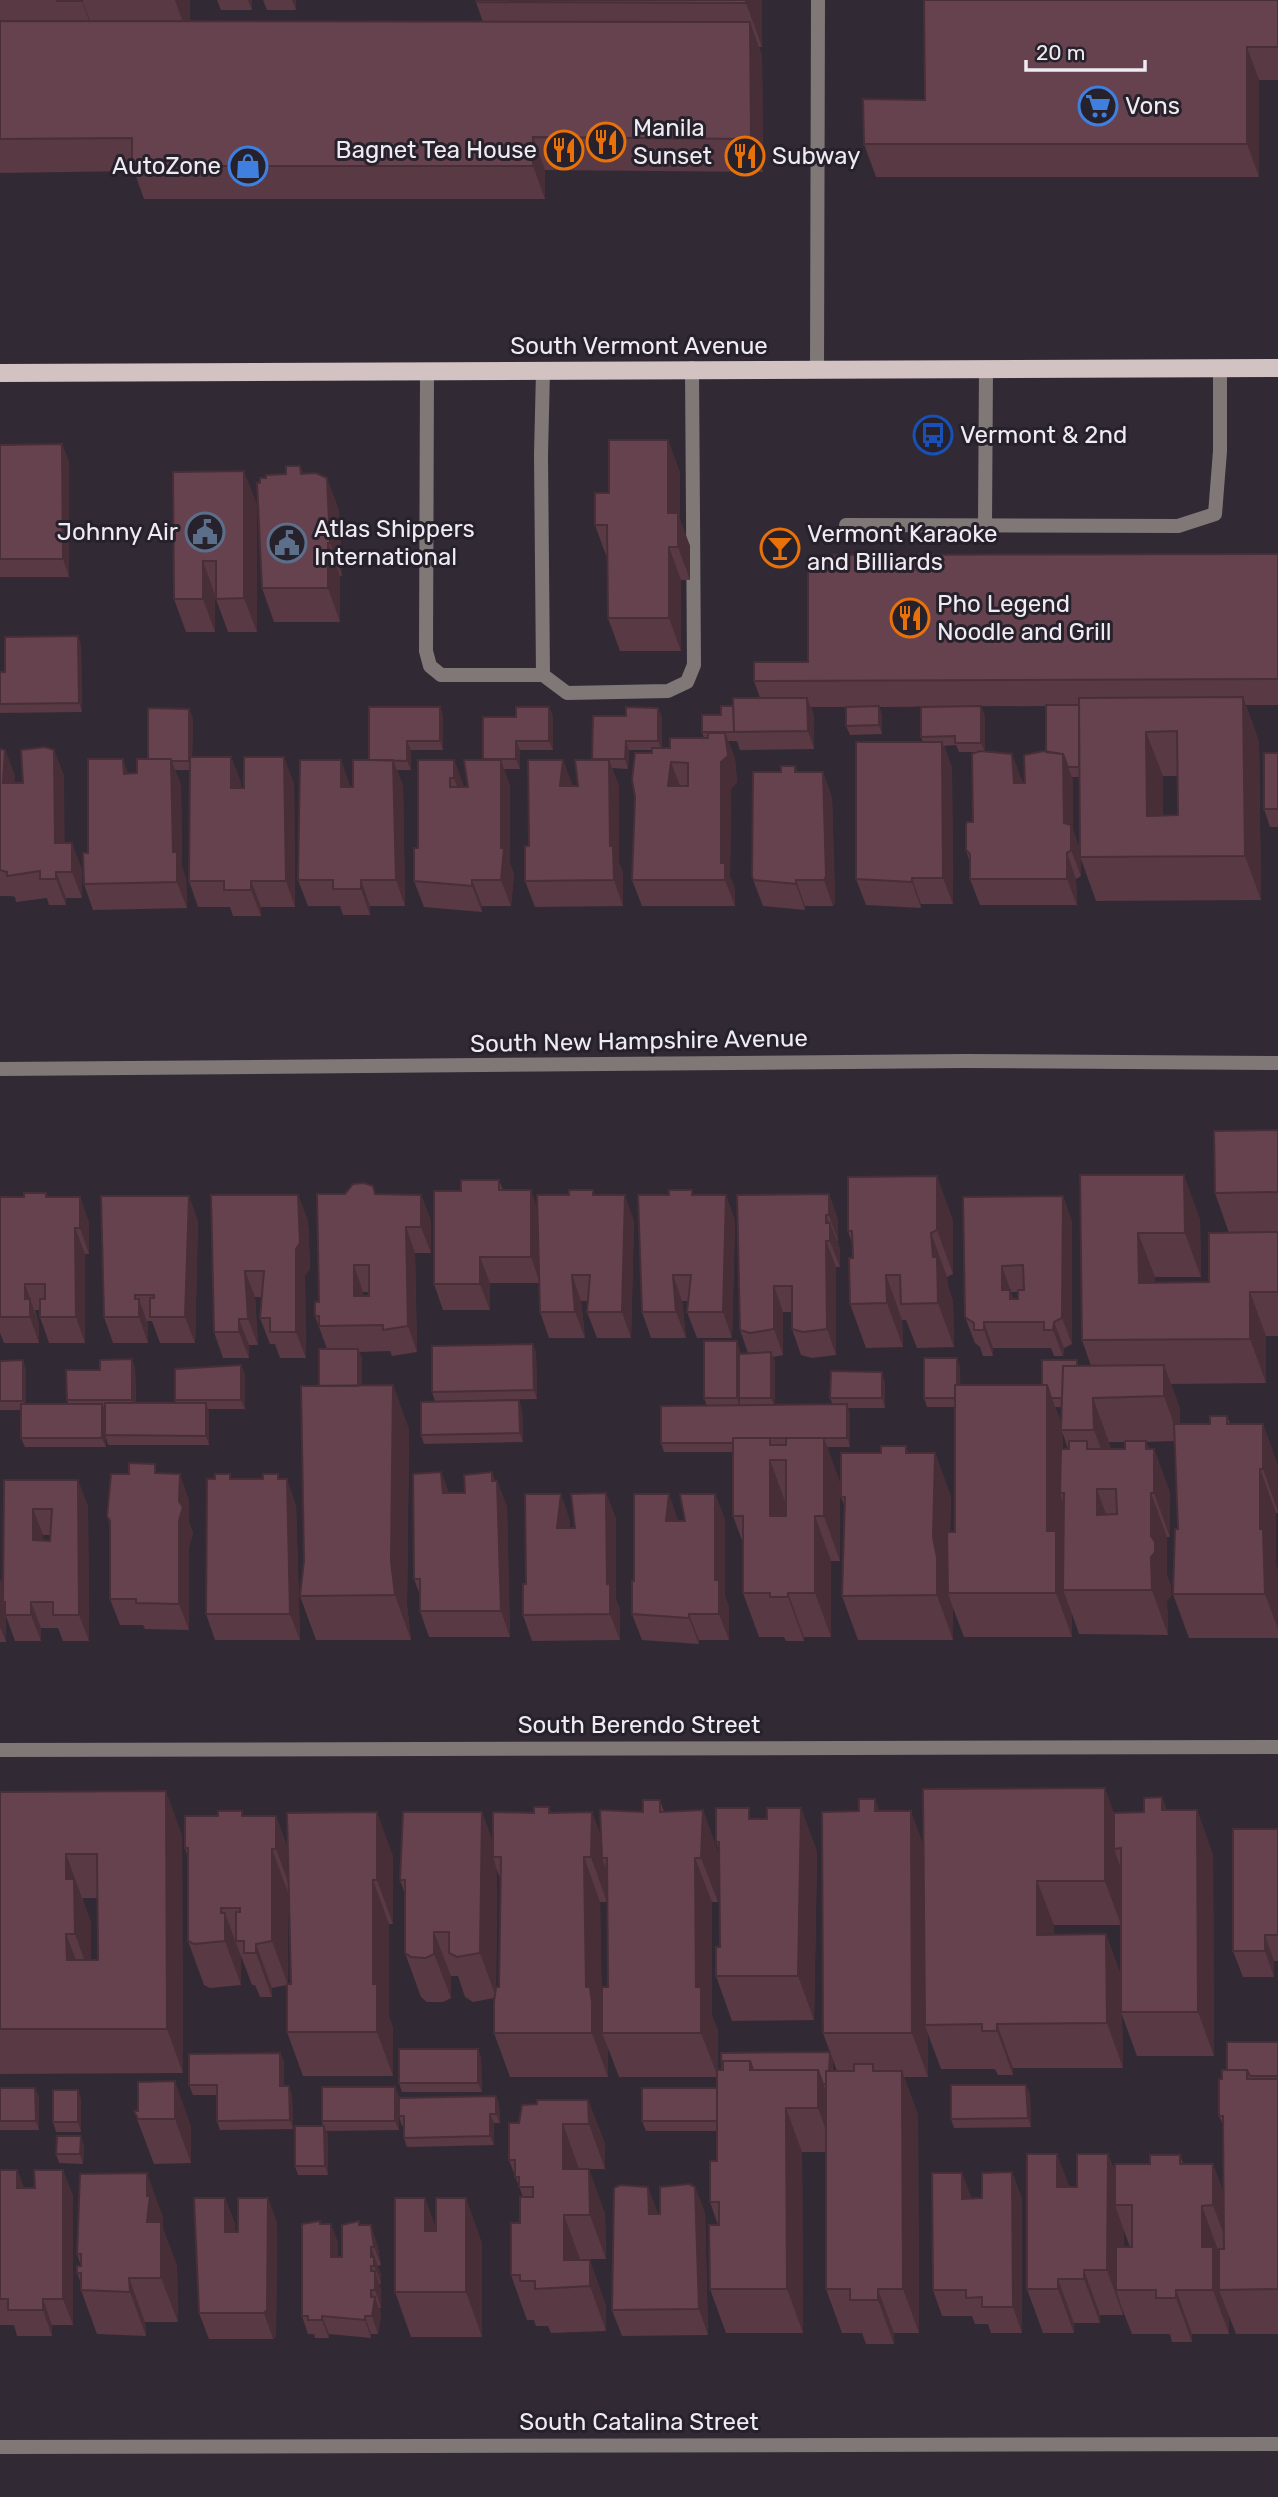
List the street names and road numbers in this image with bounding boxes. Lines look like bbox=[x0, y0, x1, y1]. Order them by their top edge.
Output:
street label: South Vermont Avenue bbox=[510, 332, 768, 360]
street label: South New Hampshire Avenue bbox=[470, 1024, 808, 1058]
street label: South Berendo Street bbox=[518, 1711, 760, 1739]
street label: South Catalina Street bbox=[519, 2408, 759, 2436]

